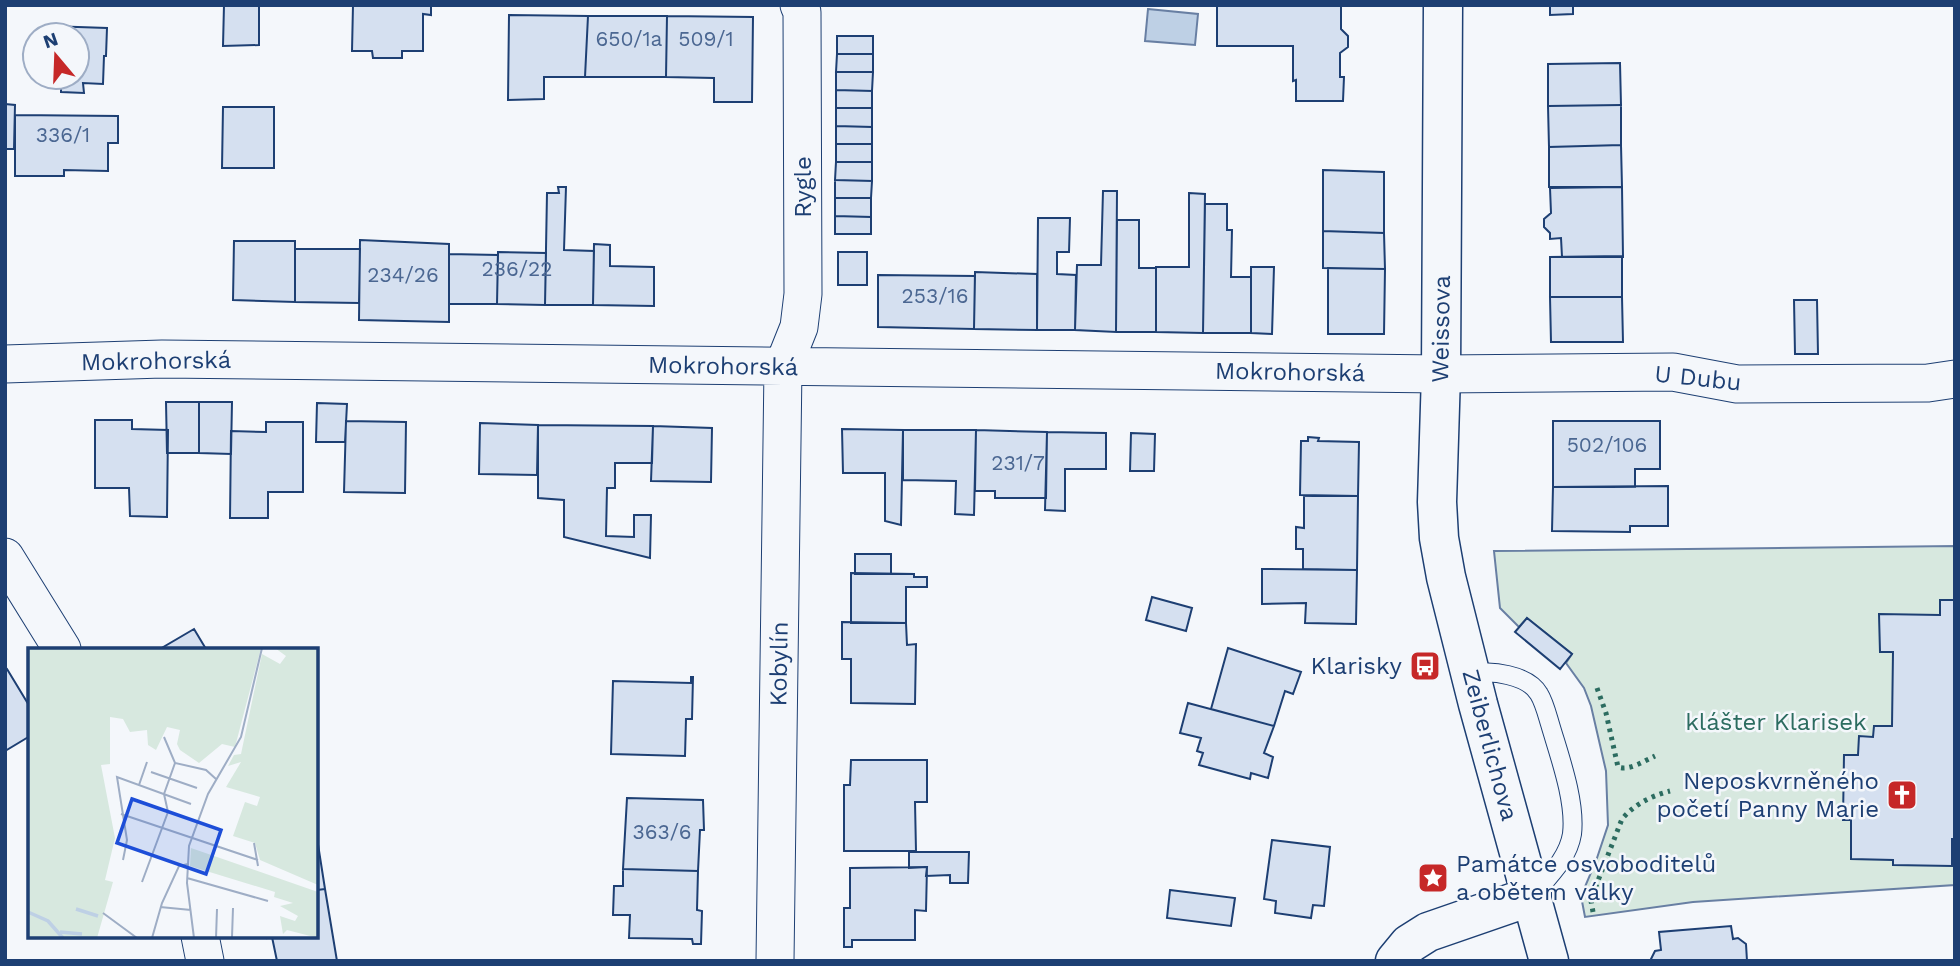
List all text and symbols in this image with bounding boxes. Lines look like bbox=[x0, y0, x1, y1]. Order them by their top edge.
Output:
north arrow bbox=[21, 21, 91, 91]
house number: 650/1a bbox=[595, 26, 663, 51]
house number: 509/1 bbox=[678, 26, 734, 51]
text: N bbox=[40, 27, 61, 54]
house number: 336/1 bbox=[36, 122, 90, 147]
street label: Rygle bbox=[789, 156, 817, 218]
house number: 236/22 bbox=[482, 256, 552, 281]
house number: 234/26 bbox=[367, 262, 439, 287]
street label: Weissova bbox=[1426, 275, 1456, 383]
house number: 253/16 bbox=[902, 283, 968, 308]
street label: Mokrohorská bbox=[81, 346, 231, 376]
street label: Mokrohorská bbox=[648, 351, 798, 381]
street label: Mokrohorská bbox=[1215, 357, 1365, 387]
street label: U Dubu bbox=[1653, 360, 1743, 396]
house number: 502/106 bbox=[1567, 432, 1647, 457]
house number: 231/7 bbox=[991, 450, 1045, 475]
street label: Kobylín bbox=[764, 621, 794, 707]
inset map bbox=[28, 648, 318, 938]
bus stop icon: Klarisky bbox=[1408, 649, 1442, 683]
place label: Klarisky bbox=[1311, 652, 1403, 680]
street label: Zeiberlichova bbox=[1456, 666, 1524, 824]
park label: klášter Klarisek bbox=[1685, 708, 1867, 736]
place label: Neposkvrněného početí Panny Marie bbox=[1656, 767, 1879, 823]
church icon: Neposkvrněného početí Panny Marie bbox=[1885, 778, 1919, 812]
house number: 363/6 bbox=[633, 819, 691, 844]
place label: Památce osvoboditelů a obětem války bbox=[1456, 850, 1716, 906]
place icon: Památce osvoboditelů a obětem války bbox=[1416, 861, 1450, 895]

